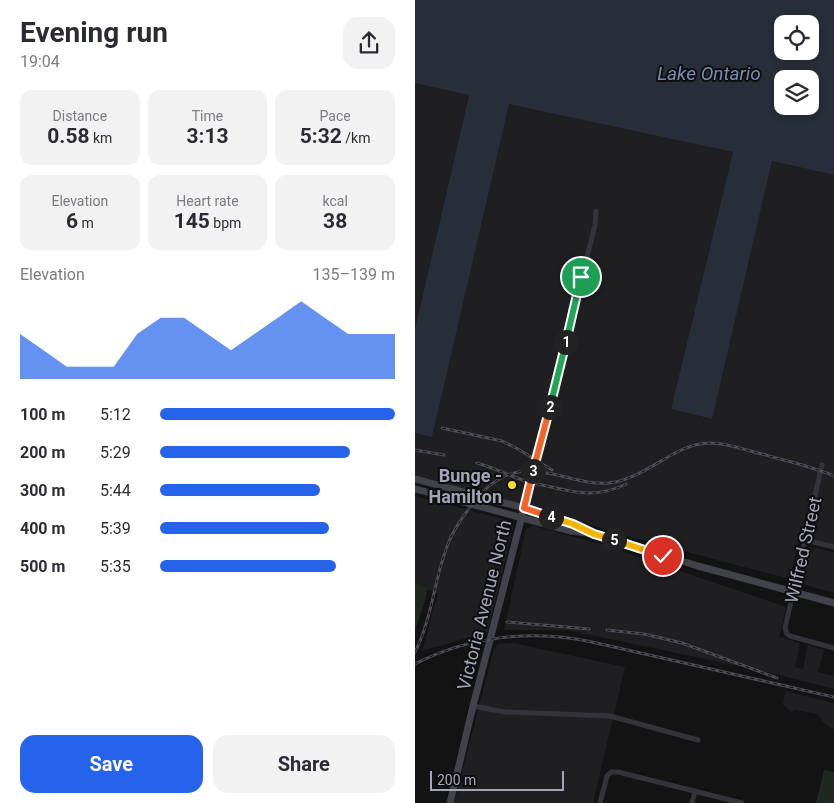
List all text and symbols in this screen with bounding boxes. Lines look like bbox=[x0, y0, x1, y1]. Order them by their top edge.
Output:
map controls bbox=[774, 15, 819, 115]
button: locate bbox=[774, 15, 819, 60]
text: Evening run bbox=[20, 16, 168, 49]
button: share bbox=[343, 17, 395, 69]
text: 19:04 bbox=[20, 52, 60, 71]
water label: Lake Ontario bbox=[657, 62, 761, 85]
button: layers bbox=[774, 70, 819, 115]
text: Distance bbox=[53, 108, 107, 124]
text: Time bbox=[192, 108, 223, 124]
text: Pace bbox=[320, 108, 351, 124]
text: 0.58 bbox=[47, 124, 90, 148]
text: 3:13 bbox=[186, 124, 229, 148]
text: 5:32 bbox=[300, 124, 342, 148]
text: km bbox=[90, 130, 112, 146]
text: /km bbox=[342, 130, 371, 146]
text: Elevation bbox=[51, 193, 108, 209]
text: Heart rate bbox=[176, 193, 239, 209]
text: kcal bbox=[323, 193, 348, 209]
text: 6 bbox=[66, 209, 78, 233]
text: 145 bbox=[174, 209, 210, 233]
text: 38 bbox=[323, 209, 347, 233]
text: m bbox=[78, 215, 94, 231]
text: bpm bbox=[210, 215, 241, 231]
pin bbox=[560, 256, 602, 298]
icon: arrive bbox=[567, 263, 595, 291]
text: Elevation bbox=[20, 265, 85, 284]
text: 135–139 m bbox=[313, 265, 395, 284]
pin: 1 bbox=[553, 330, 579, 354]
text: 1 bbox=[562, 334, 571, 350]
pin: 2 bbox=[537, 394, 563, 420]
text: 2 bbox=[546, 399, 555, 415]
text: 100 m bbox=[20, 405, 65, 424]
text: 5:12 bbox=[100, 405, 131, 424]
text: 200 m bbox=[20, 443, 65, 462]
text: 5:29 bbox=[100, 443, 131, 462]
pin: 3 bbox=[521, 458, 545, 484]
text: 3 bbox=[529, 463, 538, 479]
place label: Bunge - Hamilton bbox=[428, 465, 502, 507]
marker: Bunge - Hamilton bbox=[506, 479, 518, 491]
text: 300 m bbox=[20, 481, 65, 500]
text: 5:44 bbox=[100, 481, 131, 500]
street label: Wilfred Street bbox=[781, 495, 825, 605]
pin: 4 bbox=[539, 504, 563, 530]
text: 4 bbox=[547, 509, 556, 525]
street label: Victoria Avenue North bbox=[453, 518, 515, 692]
text: 400 m bbox=[20, 519, 65, 538]
text: 5:39 bbox=[100, 519, 131, 538]
pin: 5 bbox=[601, 528, 627, 552]
text: 5 bbox=[610, 532, 619, 548]
pin bbox=[642, 535, 684, 577]
icon: check bbox=[649, 542, 677, 570]
text: 500 m bbox=[20, 557, 65, 576]
text: 5:35 bbox=[100, 557, 131, 576]
button: Save bbox=[20, 735, 203, 793]
button: Share bbox=[213, 735, 395, 793]
scale bar bbox=[430, 768, 564, 791]
text: 200 m bbox=[437, 772, 476, 788]

